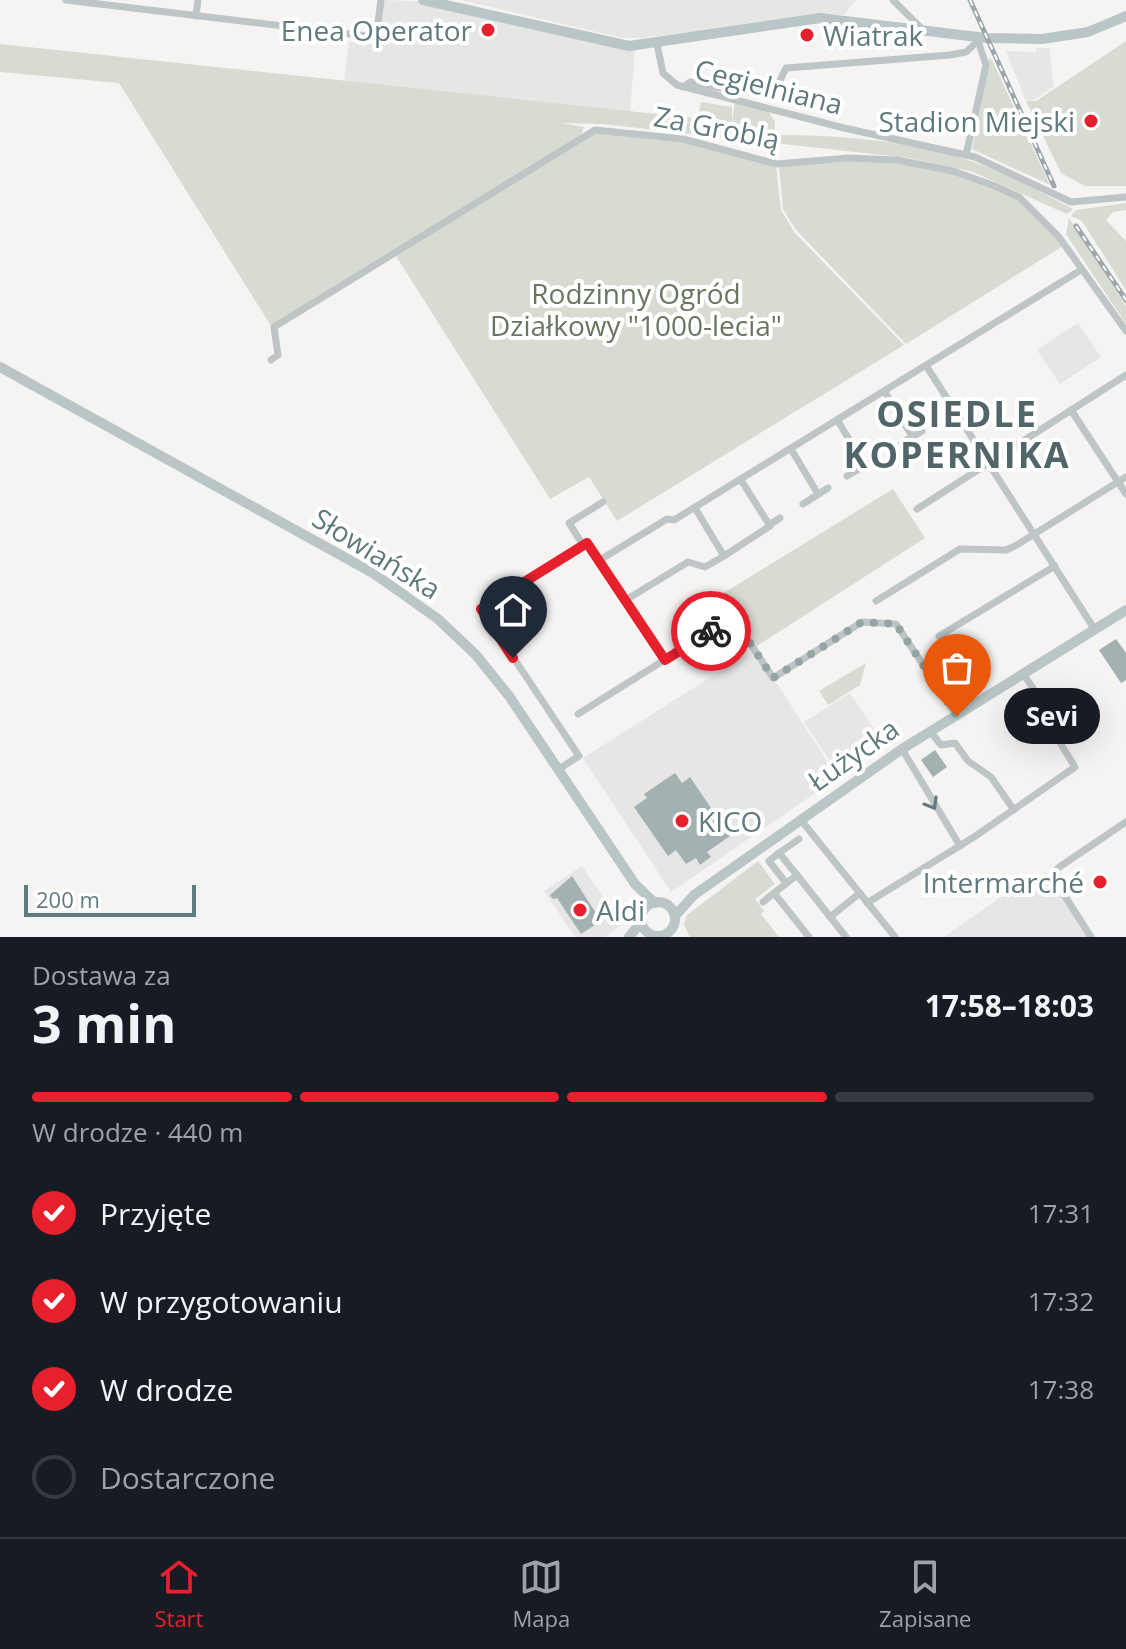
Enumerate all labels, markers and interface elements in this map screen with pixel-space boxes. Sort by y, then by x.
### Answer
place label: Enea Operator [281,11,473,49]
place label: Wiatrak [823,16,923,54]
marker: Enea Operator [479,21,497,39]
marker: Wiatrak [798,26,816,44]
street label: Cegielniana [691,49,847,123]
street label: Za Groblą [651,96,783,158]
place label: Stadion Miejski [878,102,1075,140]
marker: Stadion Miejski [1082,112,1100,130]
park label: Rodzinny Ogród Działkowy "1000-lecia" [490,274,782,344]
district label: OSIEDLE KOPERNIKA [843,389,1071,479]
street label: Słowiańska [306,499,448,607]
pin [479,576,547,658]
icon: home [491,588,535,632]
courier [671,591,751,671]
icon: bike [689,609,733,653]
pin [923,634,991,716]
icon: bag [935,646,979,690]
callout: Sevi [1005,688,1101,744]
text: Sevi [1026,698,1078,734]
street label: Łużycka [800,709,906,799]
one-way arrow [922,795,938,809]
place label: KICO [698,802,762,840]
marker: KICO [673,812,691,830]
place label: Intermarché [923,863,1084,901]
marker: Intermarché [1091,873,1109,891]
scale bar [24,881,196,917]
text: 200 m [36,884,100,914]
place label: Aldi [596,891,645,929]
marker: Aldi [571,901,589,919]
text: Dostawa za [32,957,171,993]
text: 17:58–18:03 [925,985,1094,1026]
text: 3 min [32,987,176,1058]
text: W drodze · 440 m [32,1114,243,1150]
icon: check [32,1191,76,1235]
text: Przyjęte [100,1193,211,1234]
text: 17:31 [1028,1195,1094,1231]
icon: check [32,1279,76,1323]
text: W przygotowaniu [100,1281,343,1322]
text: 17:32 [1028,1283,1094,1319]
icon: check [32,1367,76,1411]
text: W drodze [100,1369,233,1410]
text: 17:38 [1028,1371,1094,1407]
text: Dostarczone [100,1457,275,1498]
tab: Start [154,1555,203,1633]
tab: Mapa [512,1555,570,1633]
tab: Zapisane [879,1555,971,1633]

